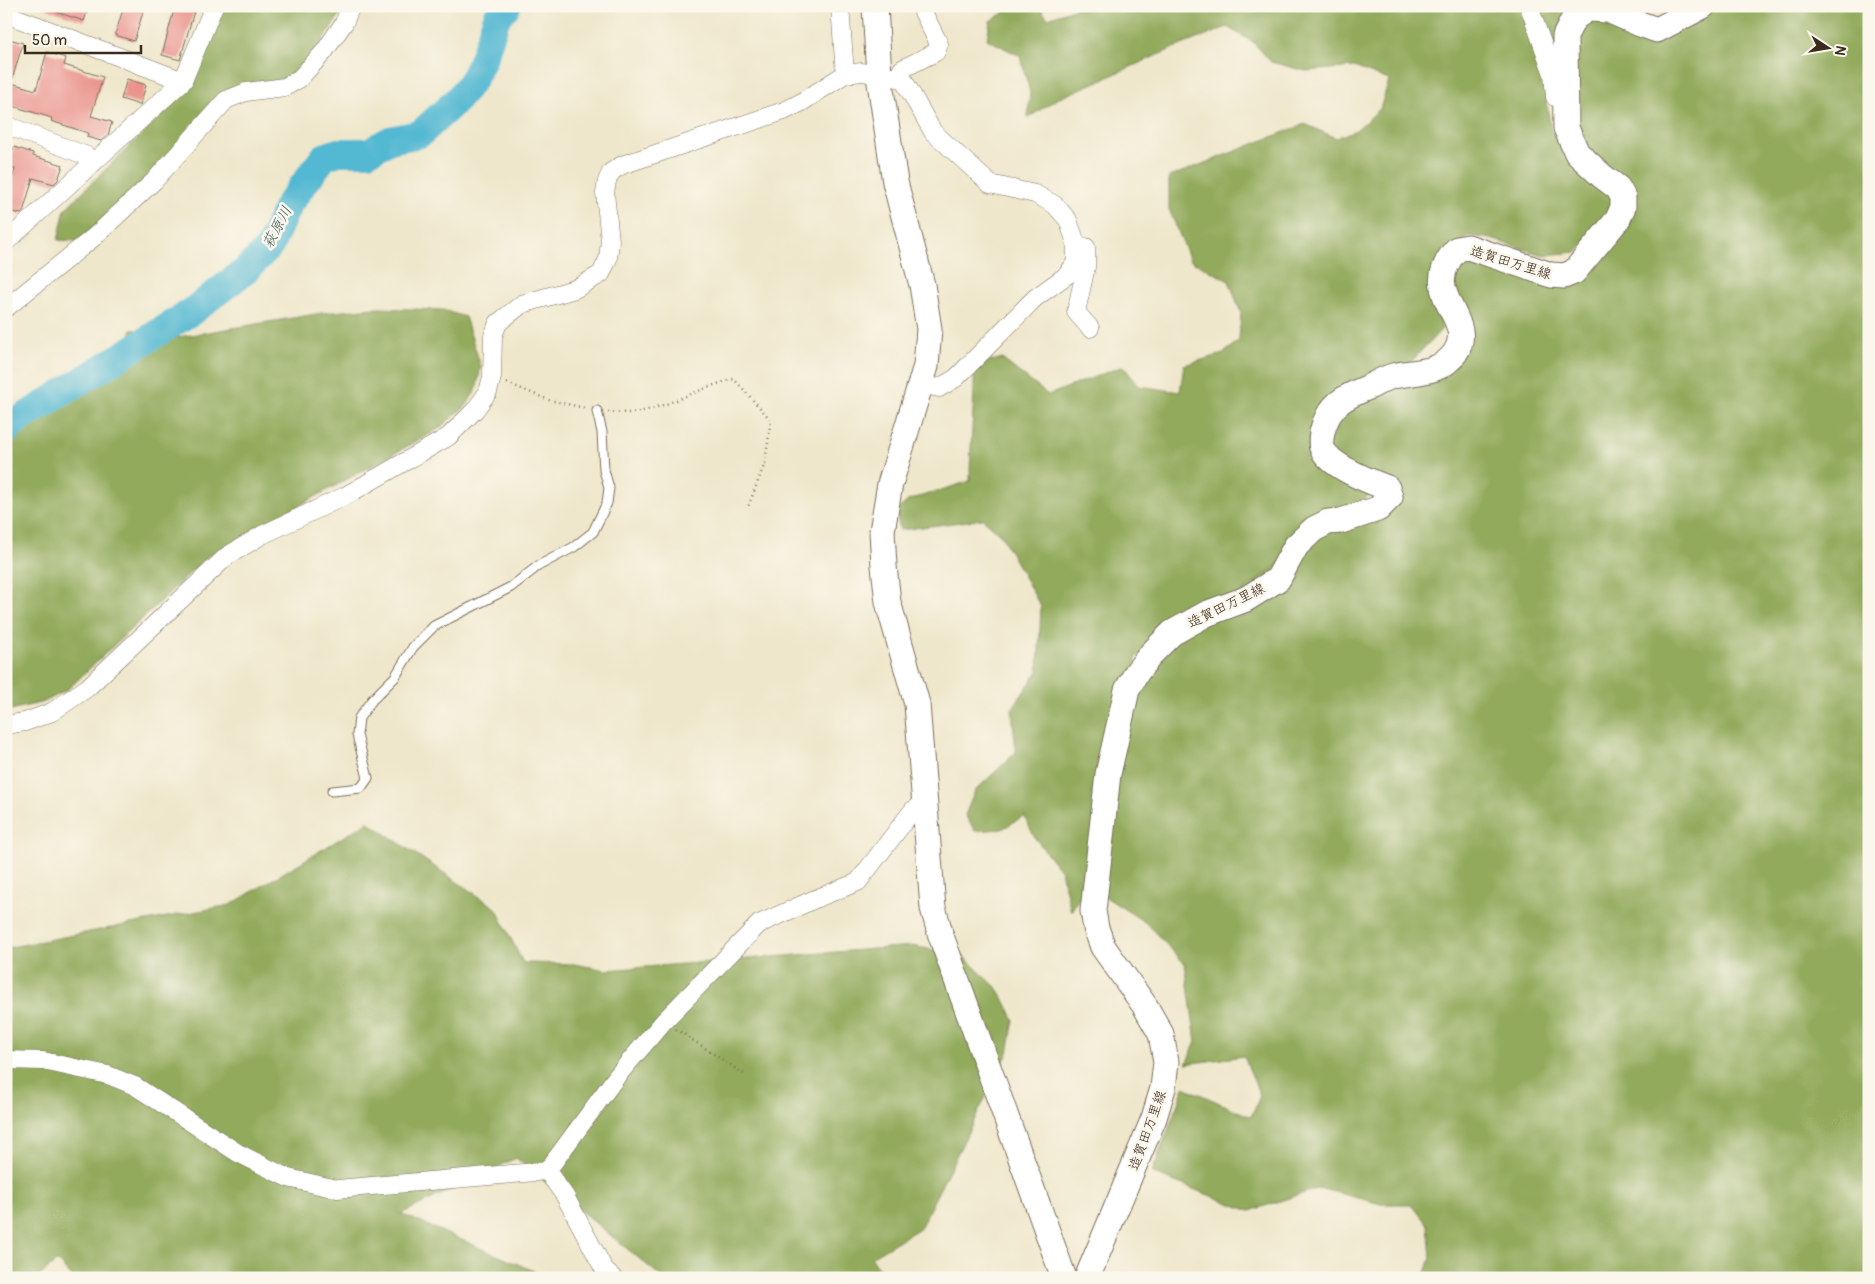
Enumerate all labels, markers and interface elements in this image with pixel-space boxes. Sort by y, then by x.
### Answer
scale bar [25,22,141,54]
north arrow [1802,22,1852,72]
text: 50 m [32,31,67,50]
text: N [1831,44,1850,57]
water label: 萩原川 [258,203,296,252]
street label: 造賀田万里線 [1468,242,1554,283]
street label: 造賀田万里線 [1185,579,1268,632]
street label: 造賀田万里線 [1125,1088,1170,1173]

